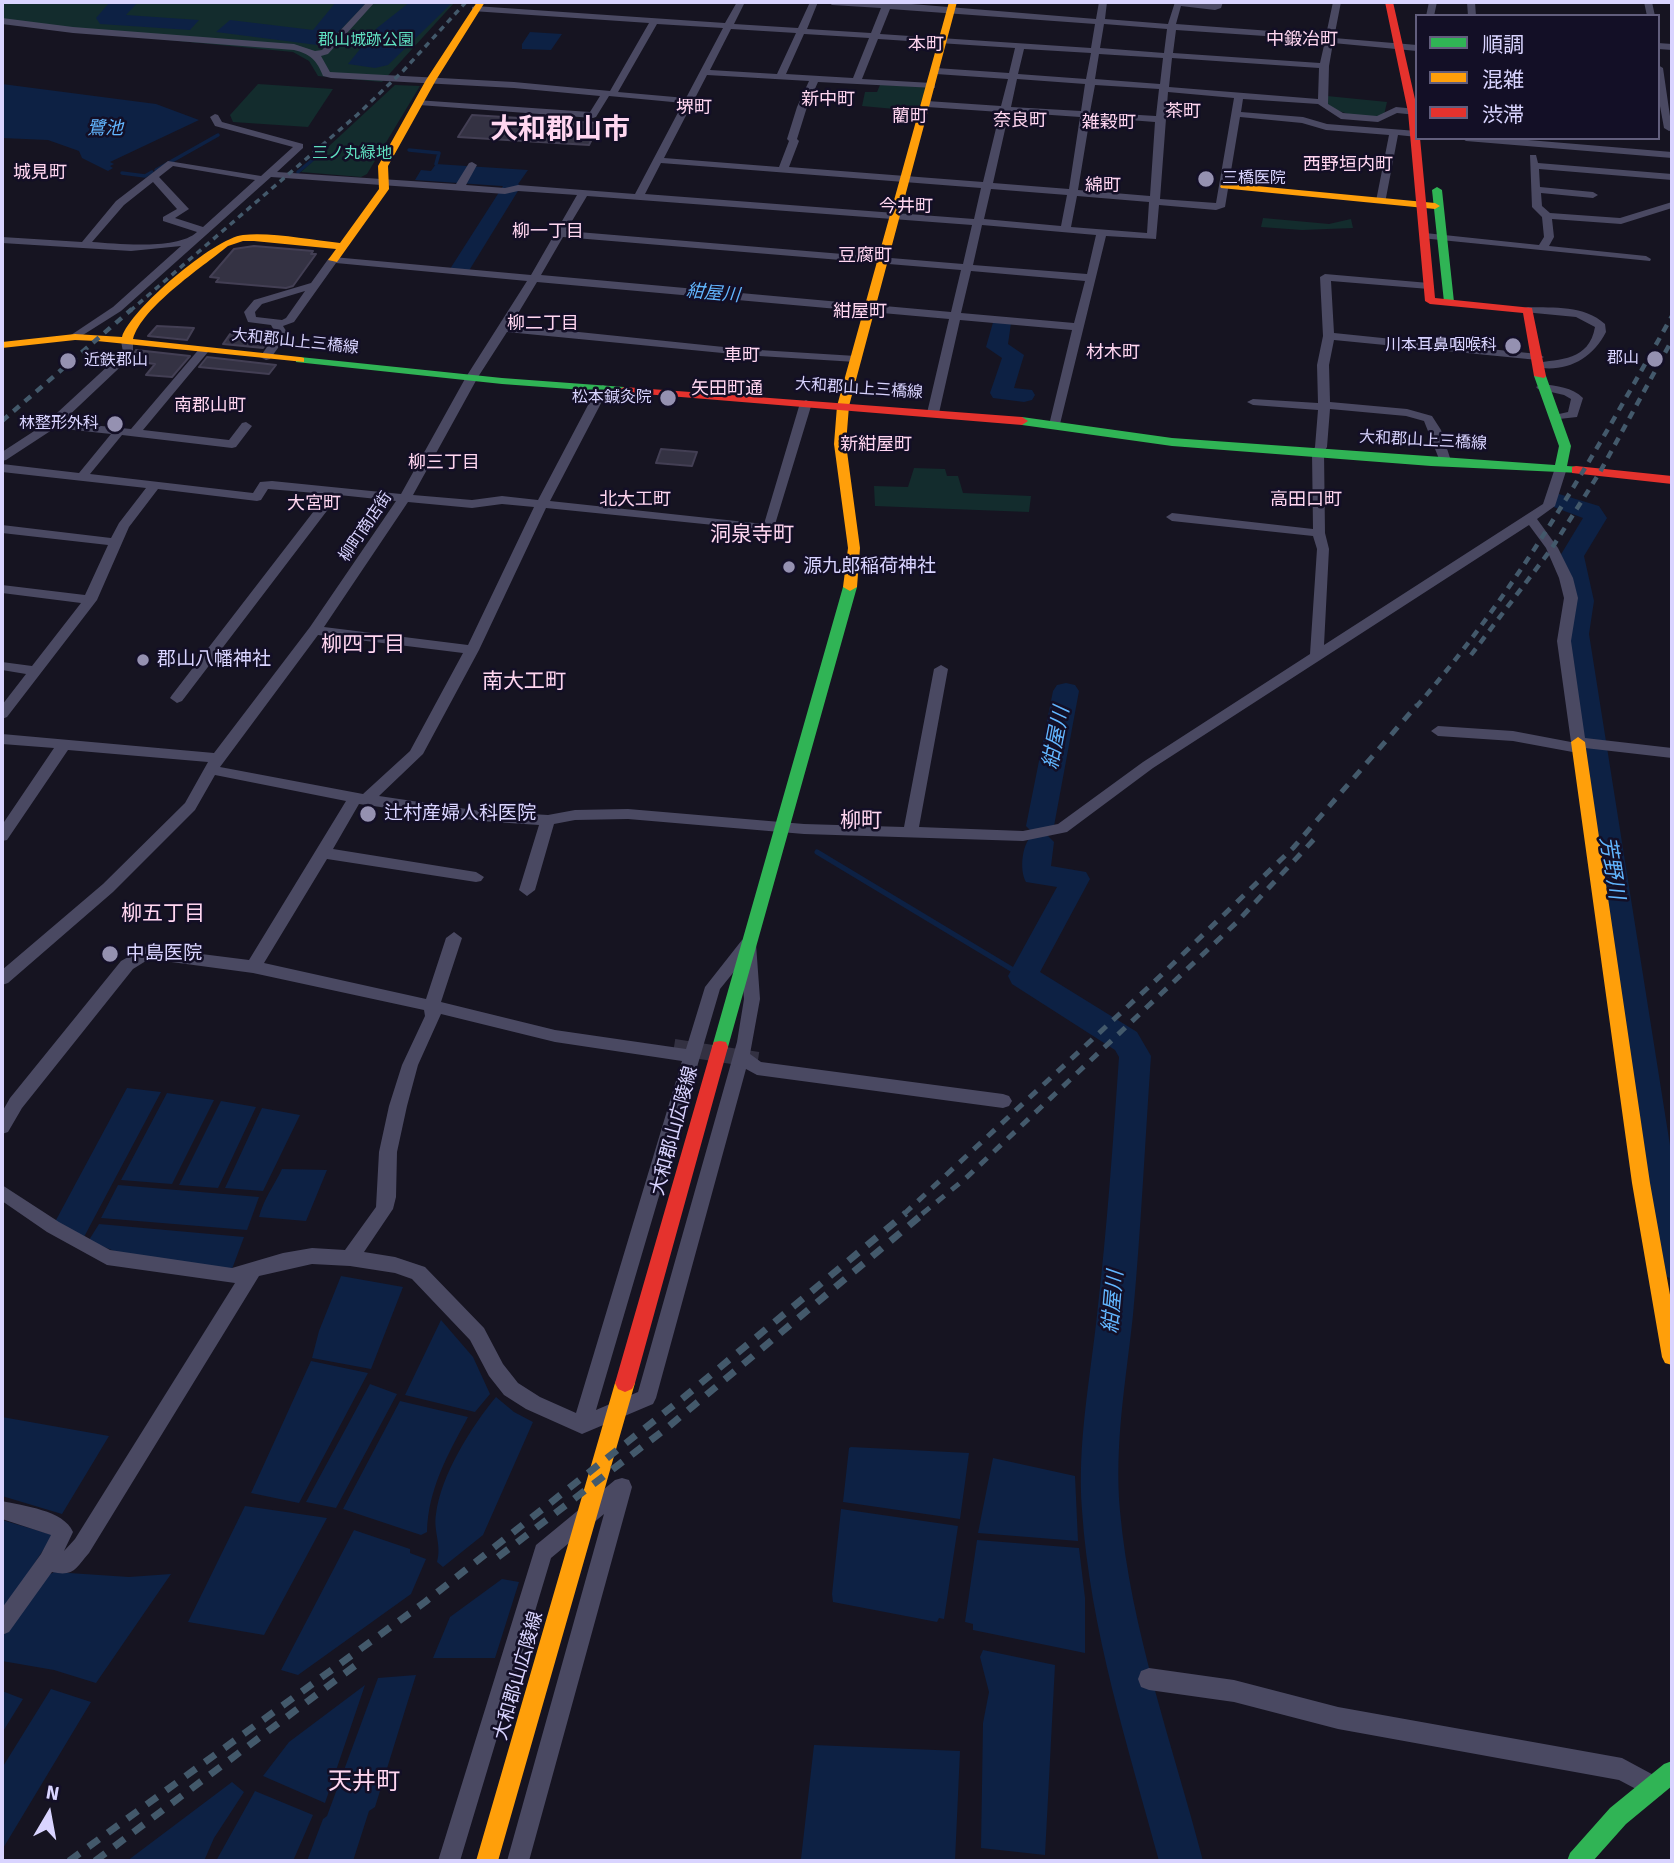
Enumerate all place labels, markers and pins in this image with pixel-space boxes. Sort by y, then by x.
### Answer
marker: 三橋医院 [1196,169,1216,189]
place label: 三橋医院 [1222,169,1286,189]
place label: 川本耳鼻咽喉科 [1385,336,1497,356]
marker: 川本耳鼻咽喉科 [1503,336,1523,356]
place label: 郡山 [1607,349,1639,369]
marker: 郡山 [1645,349,1665,369]
marker: 近鉄郡山 [58,351,78,371]
place label: 近鉄郡山 [84,351,148,371]
place label: 松本鍼灸院 [572,388,652,408]
marker: 松本鍼灸院 [658,388,678,408]
place label: 林整形外科 [19,414,99,434]
marker: 林整形外科 [105,414,125,434]
place label: 源九郎稲荷神社 [803,556,936,578]
marker: 源九郎稲荷神社 [781,559,797,575]
place label: 郡山八幡神社 [157,649,271,671]
marker: 郡山八幡神社 [135,652,151,668]
place label: 辻村産婦人科医院 [384,803,536,825]
marker: 辻村産婦人科医院 [358,804,378,824]
place label: 中島医院 [126,943,202,965]
marker: 中島医院 [100,944,120,964]

